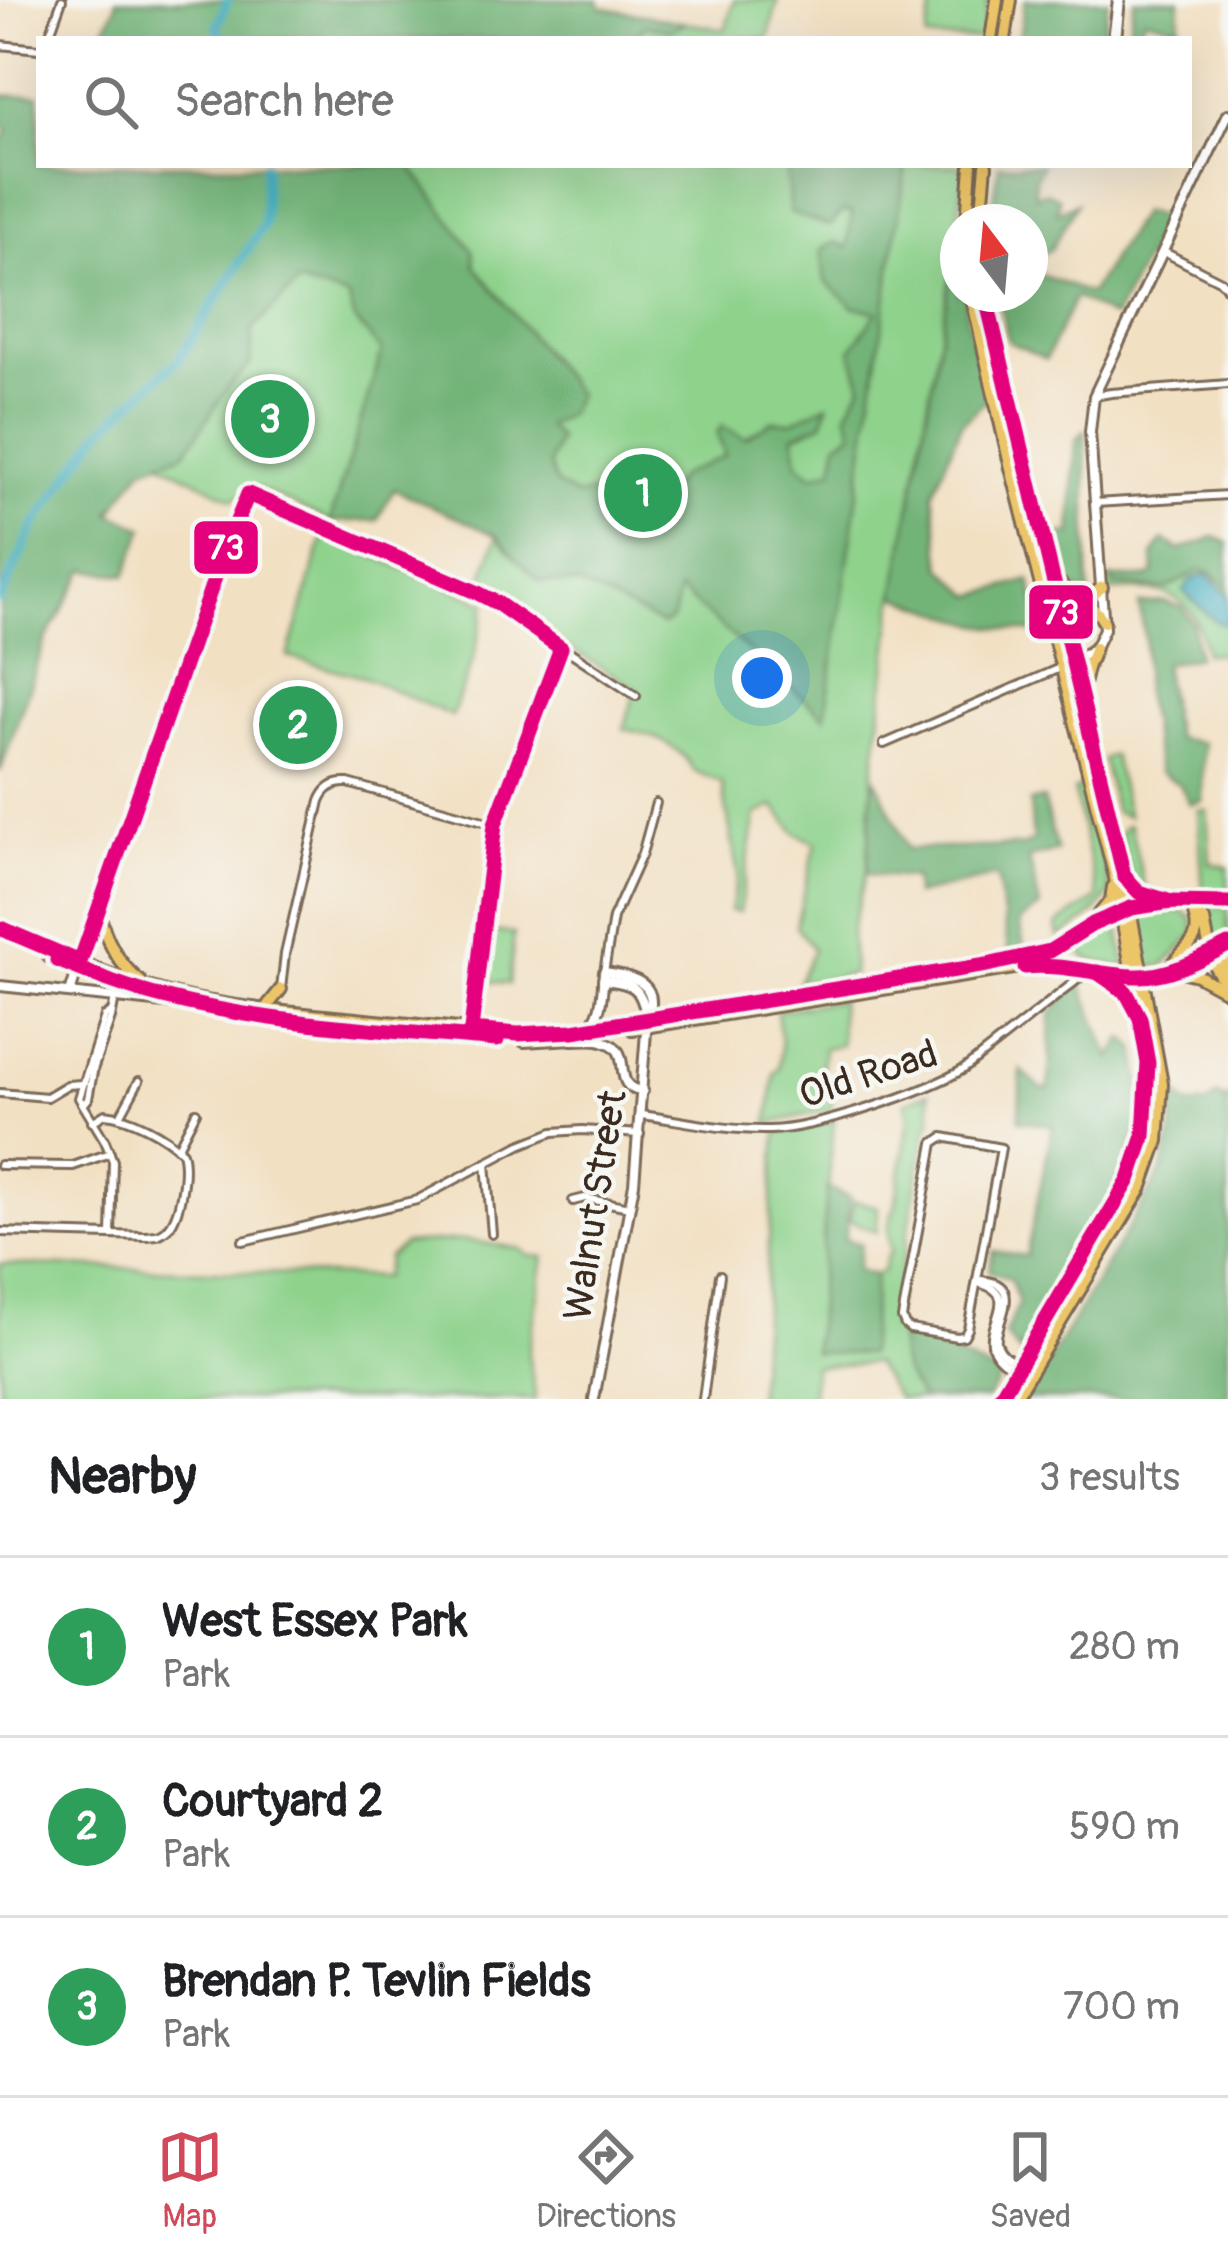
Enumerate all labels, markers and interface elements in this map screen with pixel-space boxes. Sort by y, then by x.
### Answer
search box [36,36,1192,168]
icon: search [78,69,144,135]
text: Search here [174,74,394,130]
north arrow [940,204,1048,312]
pin: 3 [231,374,309,464]
pin: 1 [604,448,682,538]
line badge: 73 [192,519,260,576]
text: 73 [208,528,244,569]
line badge: 73 [1027,583,1095,641]
text: 73 [1043,593,1079,634]
your location [732,648,792,708]
pin: 2 [259,680,337,770]
street label: Old Road [793,1029,944,1120]
street label: Walnut Street [553,1086,638,1324]
text: Nearby [48,1445,196,1509]
text: 3 results [1039,1453,1180,1502]
text: West Essex Park [162,1594,468,1650]
text: 1 [79,1622,95,1671]
text: 280 m [1069,1622,1180,1671]
text: Park [162,1650,230,1699]
text: Courtyard 2 [162,1774,383,1830]
text: 2 [76,1802,98,1851]
text: 590 m [1069,1802,1180,1851]
text: Park [162,1830,230,1879]
text: Brendan P. Tevlin Fields [162,1954,591,2010]
text: 3 [76,1982,98,2031]
text: 700 m [1063,1982,1180,2031]
text: Park [162,2010,230,2059]
tab: Map [157,2124,223,2237]
tab: Directions [536,2124,676,2237]
tab: Saved [989,2124,1071,2237]

